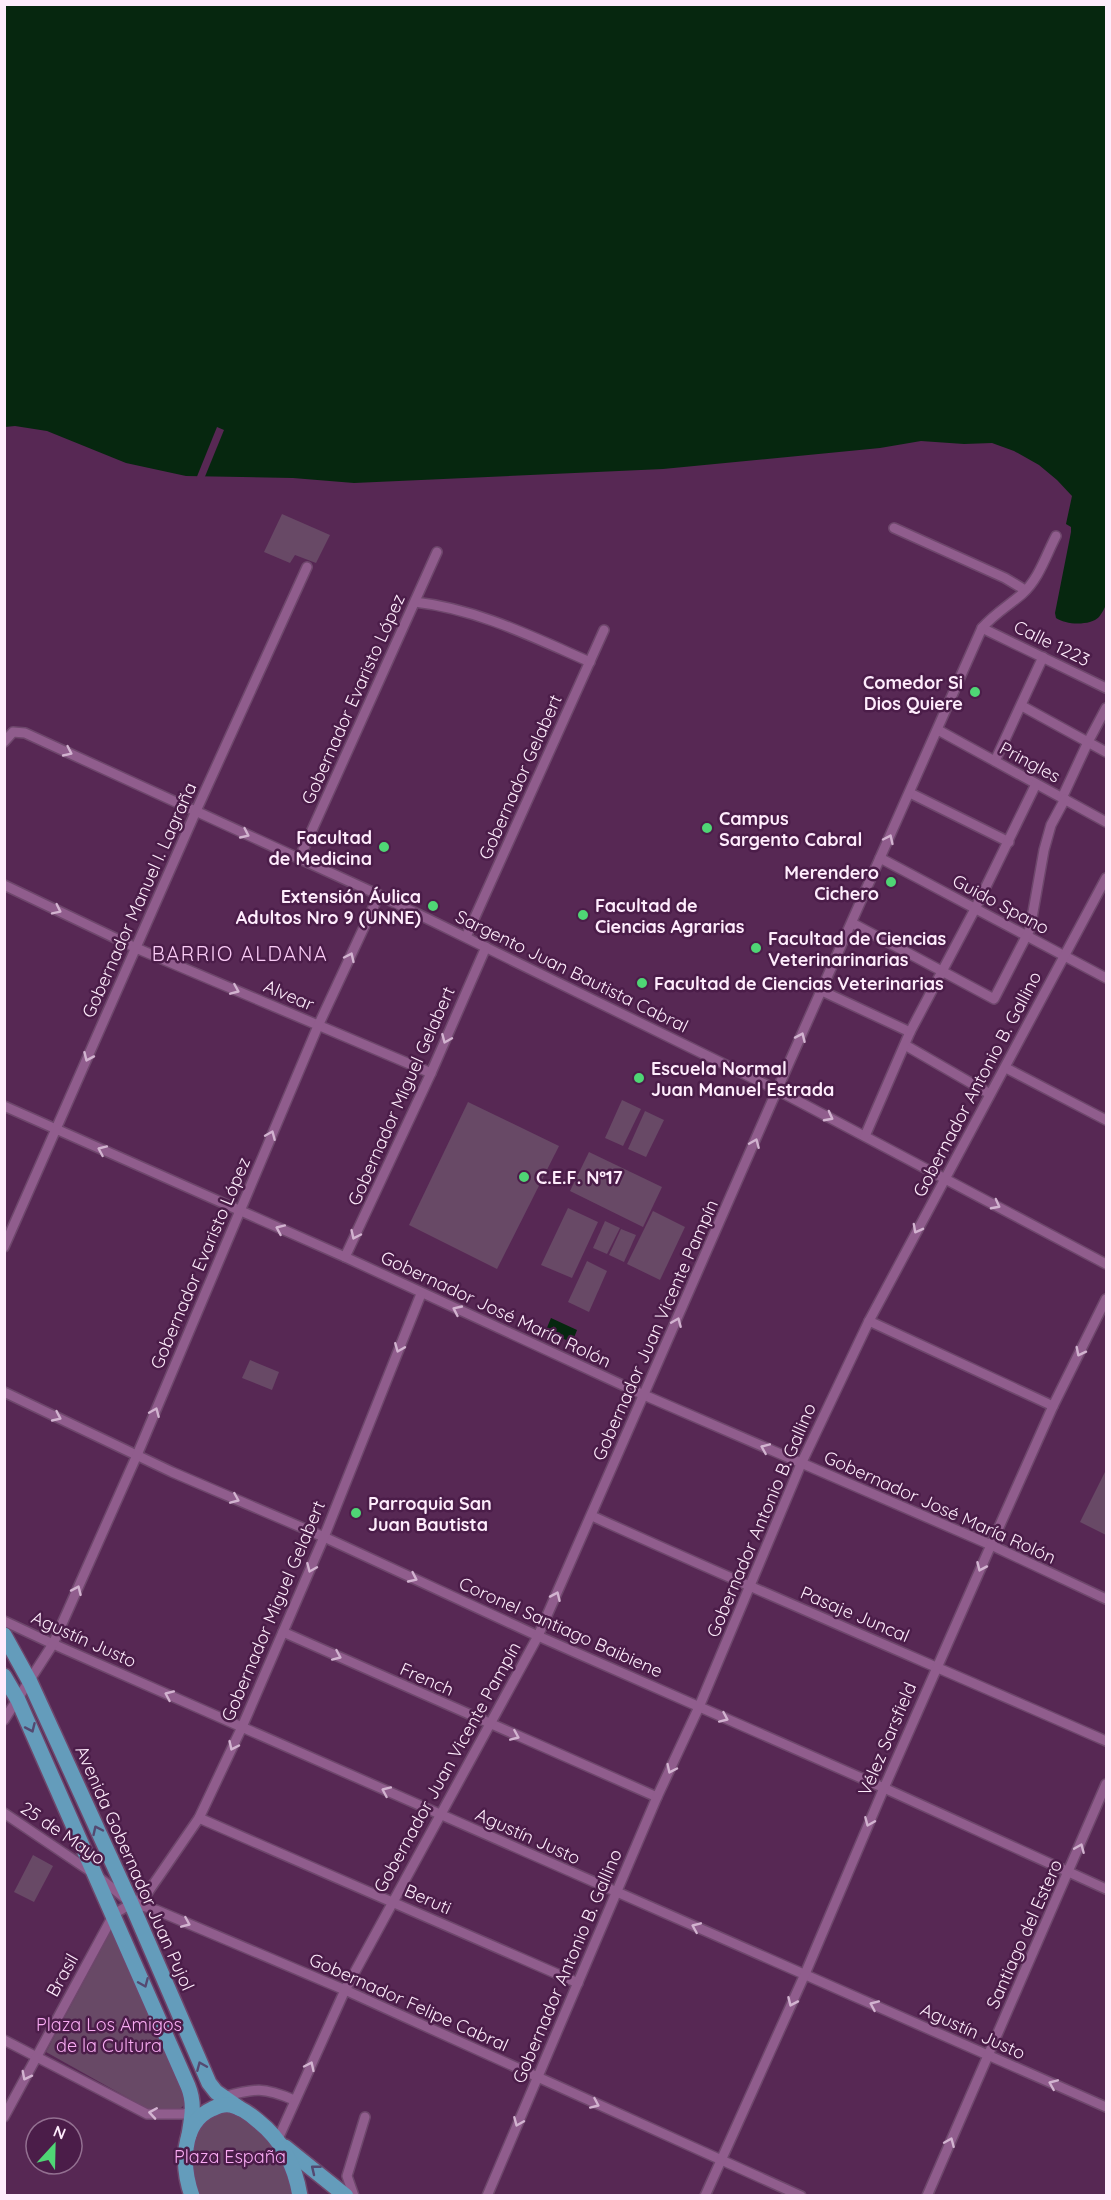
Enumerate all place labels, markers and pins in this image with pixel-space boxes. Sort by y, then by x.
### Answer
place label: Comedor Si Dios Quiere [863,671,963,715]
marker: Comedor Si Dios Quiere [968,685,982,699]
place label: Campus Sargento Cabral [719,807,862,851]
marker: Campus Sargento Cabral [700,821,714,835]
place label: Facultad de Medicina [268,826,372,870]
marker: Facultad de Medicina [377,840,391,854]
place label: Merendero Cichero [784,861,879,905]
marker: Merendero Cichero [884,875,898,889]
place label: Extensión Áulica Adultos Nro 9 (UNNE) [236,885,421,929]
place label: Facultad de Ciencias Agrarias [595,894,745,938]
marker: Extensión Áulica Adultos Nro 9 (UNNE) [426,899,440,913]
marker: Facultad de Ciencias Agrarias [576,908,590,922]
place label: Facultad de Ciencias Veterinarinarias [768,927,947,971]
marker: Facultad de Ciencias Veterinarinarias [749,941,763,955]
place label: Facultad de Ciencias Veterinarias [654,972,944,995]
marker: Facultad de Ciencias Veterinarias [635,976,649,990]
place label: Escuela Normal Juan Manuel Estrada [651,1057,834,1101]
marker: Escuela Normal Juan Manuel Estrada [632,1071,646,1085]
place label: C.E.F. Nº17 [536,1166,623,1189]
marker: C.E.F. Nº17 [517,1170,531,1184]
place label: Parroquia San Juan Bautista [368,1492,492,1536]
marker: Parroquia San Juan Bautista [349,1506,363,1520]

